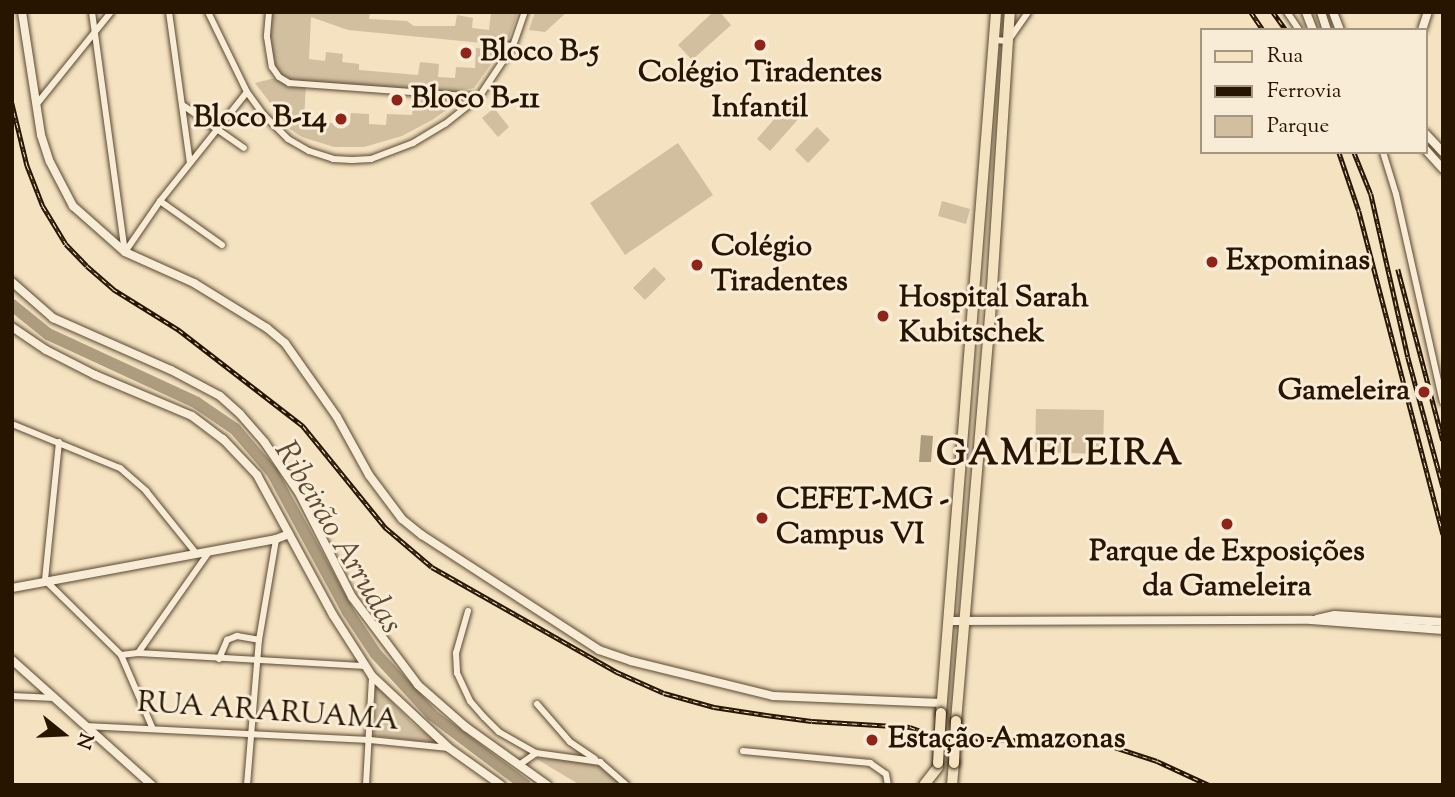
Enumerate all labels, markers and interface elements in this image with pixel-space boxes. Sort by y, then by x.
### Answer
legend [1200,28,1427,154]
place label: Bloco B-5 [480,35,599,71]
marker: Colégio Tiradentes Infantil [752,37,768,53]
text: Rua [1267,42,1303,72]
marker: Bloco B-5 [458,45,474,61]
place label: Colégio Tiradentes Infantil [638,56,882,126]
text: Ferrovia [1267,77,1341,107]
place label: Bloco B-11 [411,82,540,118]
marker: Bloco B-11 [389,92,405,108]
place label: Bloco B-14 [193,101,327,137]
marker: Bloco B-14 [333,111,349,127]
text: Parque [1267,112,1329,142]
place label: Colégio Tiradentes [711,230,848,300]
place label: Expominas [1226,244,1370,280]
marker: Expominas [1204,254,1220,270]
marker: Colégio Tiradentes [689,257,705,273]
place label: Hospital Sarah Kubitschek [899,281,1089,352]
marker: Hospital Sarah Kubitschek [873,306,893,326]
place label: Gameleira [1278,374,1410,410]
marker: Gameleira [1416,384,1432,400]
district label: GAMELEIRA [937,433,1183,477]
water label: Ribeirão Arrudas [264,435,410,641]
place label: CEFET-MG - Campus VI [776,483,950,554]
marker: CEFET-MG - Campus VI [754,510,770,526]
marker: Parque de Exposições da Gameleira [1219,516,1235,532]
place label: Parque de Exposições da Gameleira [1089,535,1365,606]
street label: RUA ARARUAMA [136,686,400,740]
north arrow [28,699,98,769]
place label: Estação Amazonas [888,722,1125,758]
text: N [68,729,99,752]
marker: Estação Amazonas [862,730,882,750]

